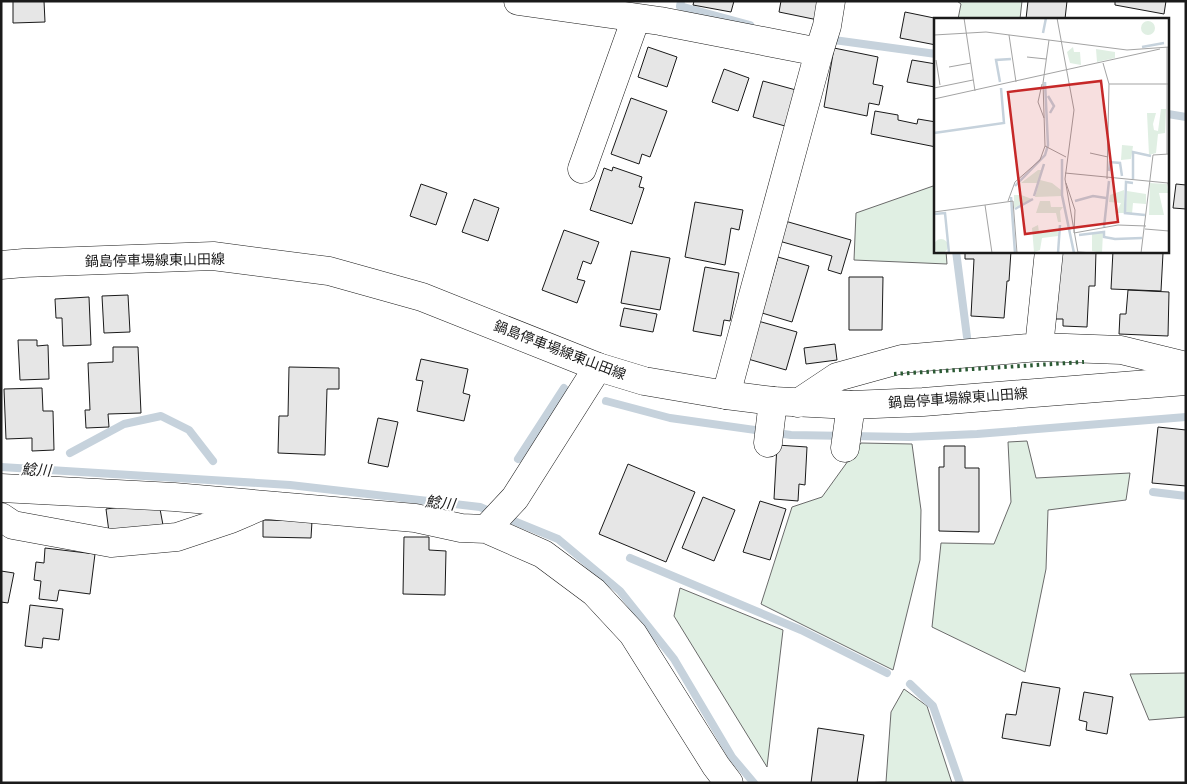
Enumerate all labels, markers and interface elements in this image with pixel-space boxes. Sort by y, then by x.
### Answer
inset map [934,18,1170,252]
street label: 鍋島停車場線東山田線 [85,250,225,270]
street label: 鍋島停車場線東山田線 [491,317,629,383]
street label: 鍋島停車場線東山田線 [888,384,1028,412]
water label: 鯰川 [21,459,53,480]
water label: 鯰川 [424,491,458,514]

